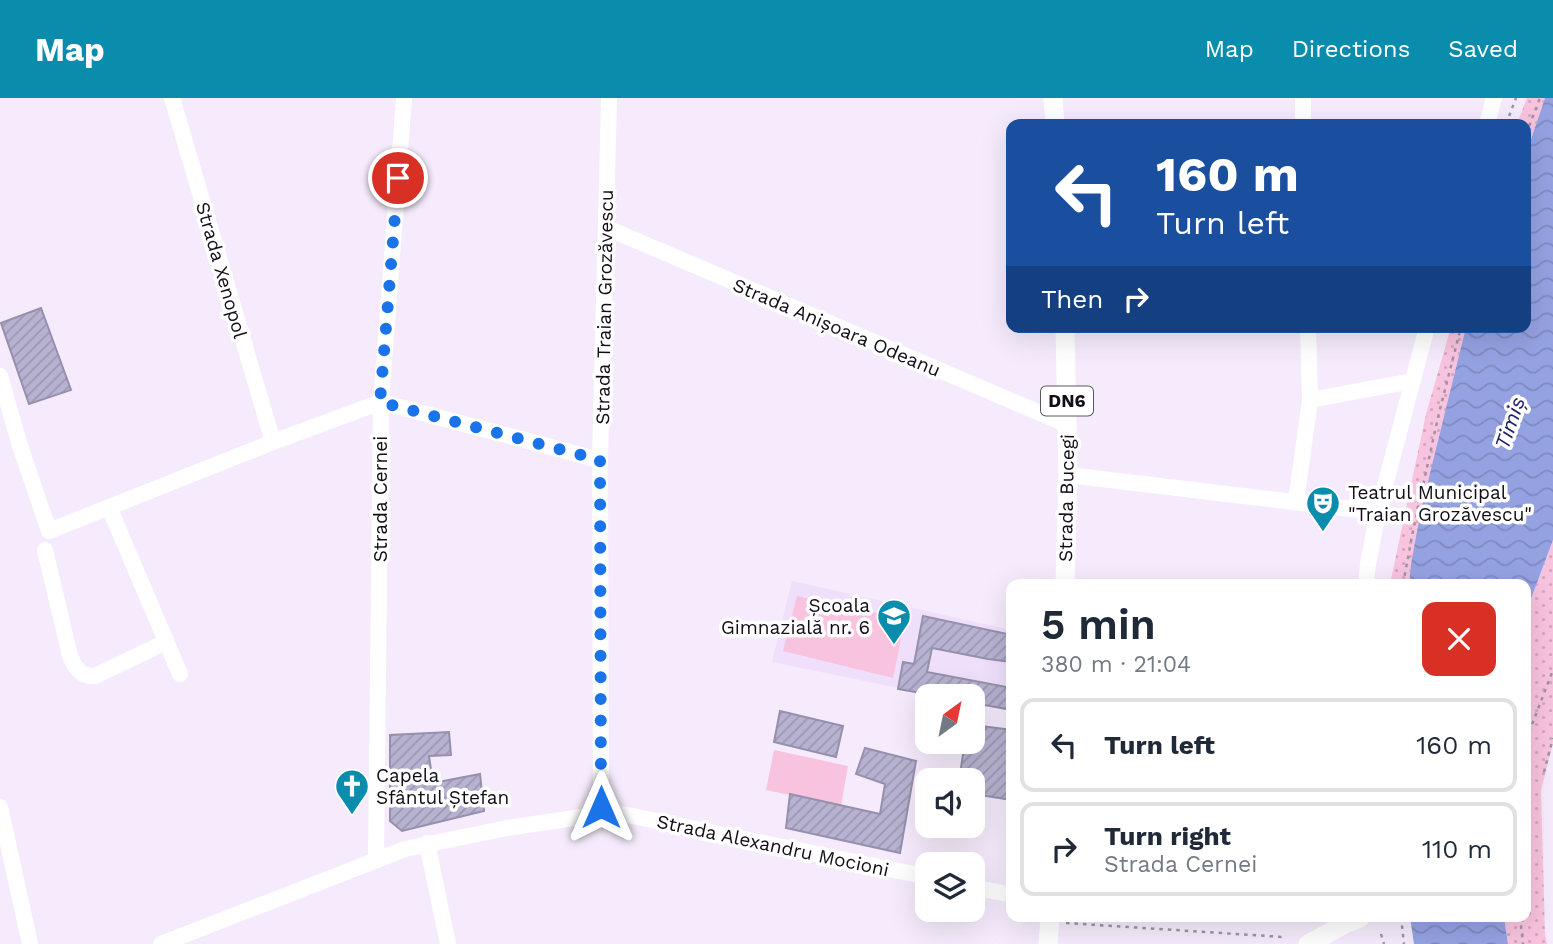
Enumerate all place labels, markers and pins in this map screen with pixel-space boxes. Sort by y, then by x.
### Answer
pin [368,148,428,208]
place label: Teatrul Municipal "Traian Grozăvescu" [1348,481,1532,526]
theatre icon: Teatrul Municipal "Traian Grozăvescu" [1304,484,1342,533]
place label: Școala Gimnazială nr. 6 [721,594,870,639]
school or university icon: Școala Gimnazială nr. 6 [875,597,913,646]
place label: Capela Sfântul Ștefan [376,764,509,809]
church icon: Capela Sfântul Ștefan [333,767,371,816]

